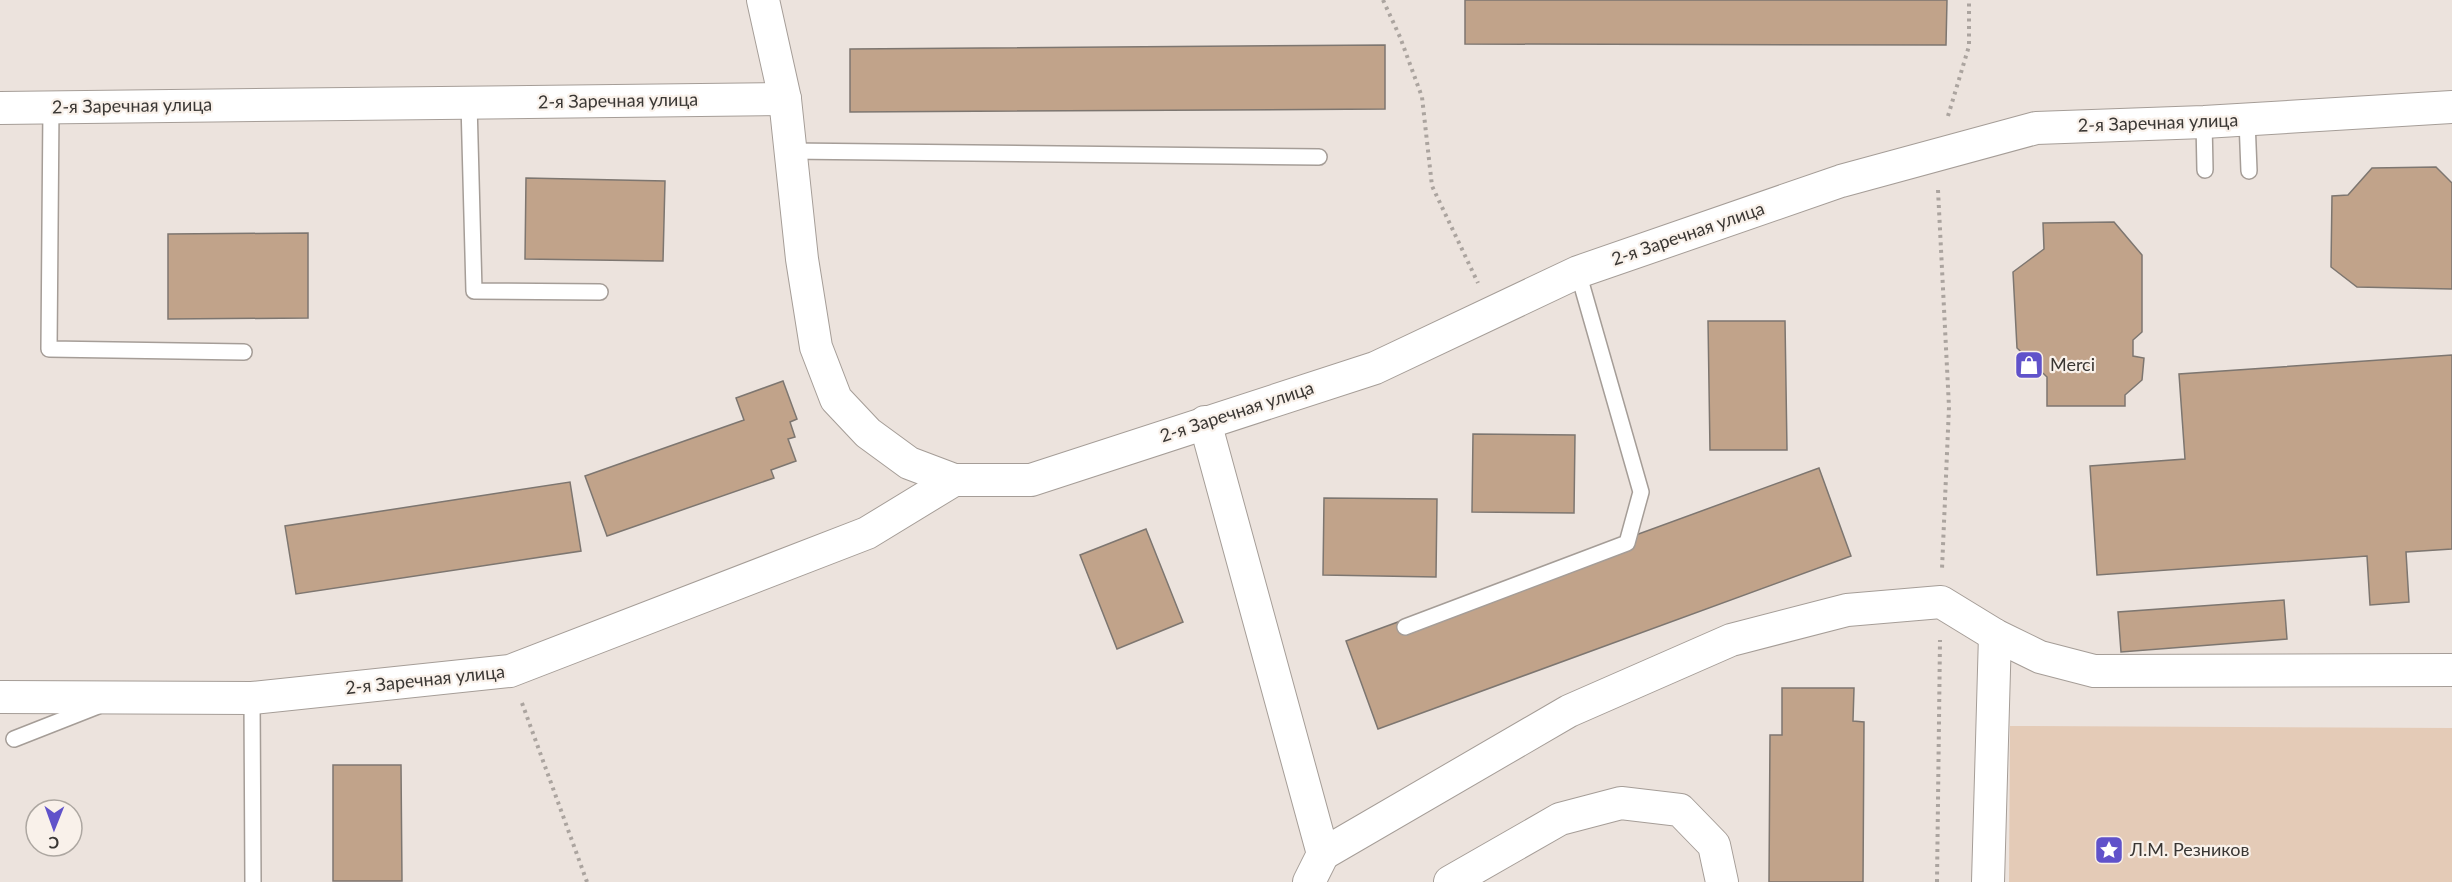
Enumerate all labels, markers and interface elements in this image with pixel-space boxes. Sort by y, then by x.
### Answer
street label: 2-я Заречная улица [538,88,698,112]
street label: 2-я Заречная улица [52,93,212,117]
street label: 2-я Заречная улица [2077,108,2238,136]
street label: 2-я Заречная улица [1608,197,1767,270]
shop icon: Merci [2013,349,2045,381]
place label: Merci [2050,353,2095,375]
street label: 2-я Заречная улица [1157,376,1316,446]
street label: 2-я Заречная улица [344,660,506,698]
north arrow [24,798,84,858]
text: С [48,834,59,853]
place icon: Л.М. Резников [2093,834,2125,866]
place label: Л.М. Резников [2129,838,2249,860]

